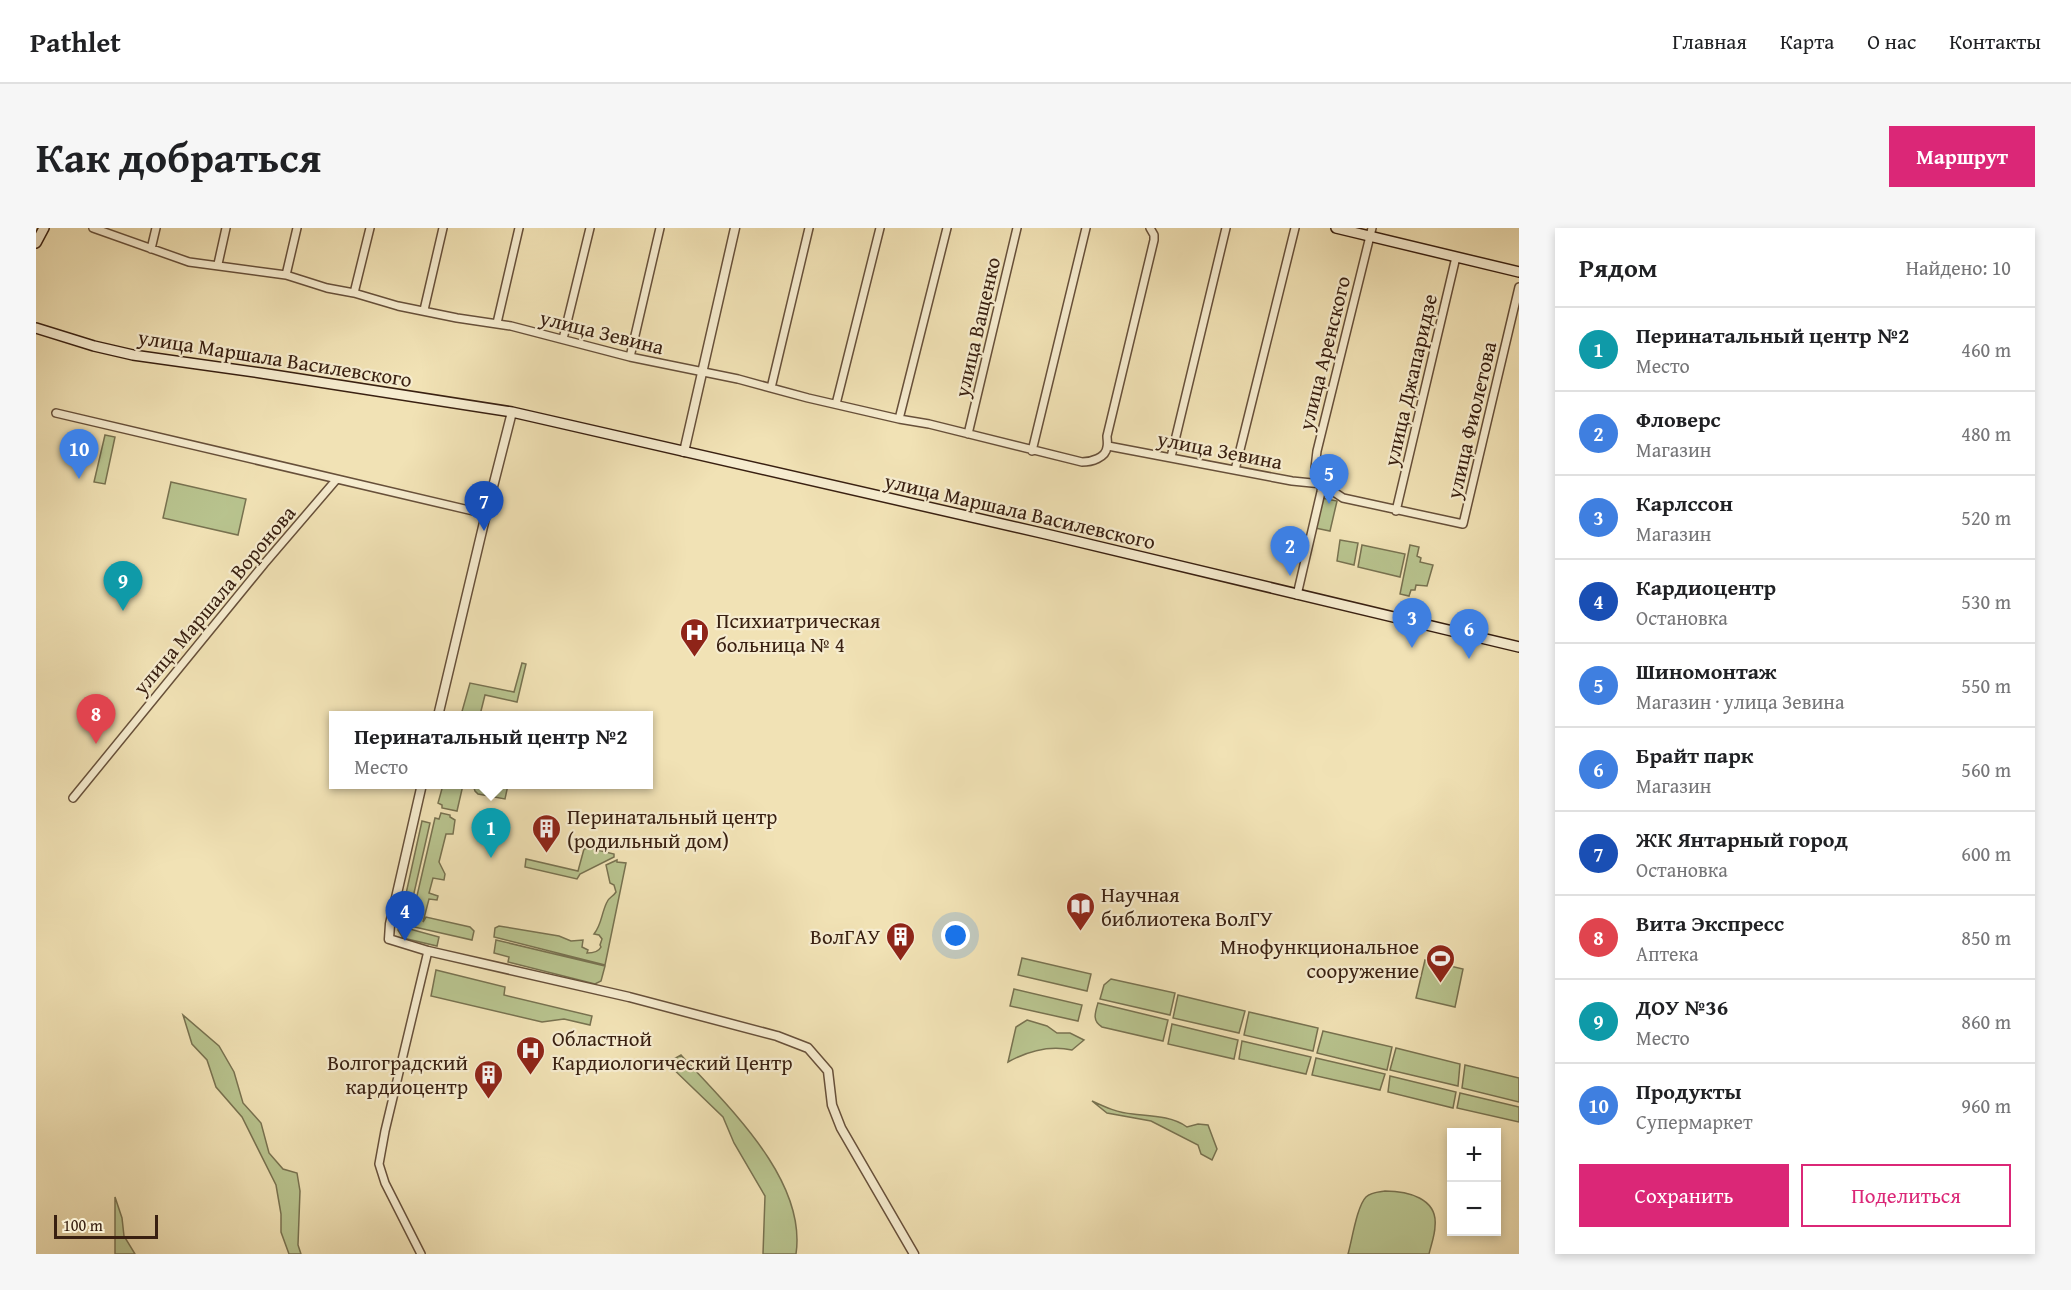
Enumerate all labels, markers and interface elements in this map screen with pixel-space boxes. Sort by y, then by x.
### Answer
text: Pathlet [30,21,121,62]
text: Главная [1672,26,1747,57]
text: Карта [1780,26,1834,57]
text: О нас [1867,26,1916,57]
text: Контакты [1949,26,2041,57]
text: Как добраться [36,126,321,187]
button: Маршрут [1889,126,2035,187]
text: Рядом [1579,248,1657,287]
text: Найдено: 10 [1906,253,2011,282]
street label: улица Ващенко [946,254,1008,401]
street label: улица Аренского [1290,273,1358,434]
street label: улица Джапаридзе [1375,291,1445,470]
street label: улица Зевина [536,301,667,362]
text: Перинатальный центр №2 [1636,319,1909,351]
street label: улица Маршала Василевского [135,321,414,395]
text: 1 [1593,335,1604,364]
text: 460 m [1961,335,2011,364]
street label: улица Фиолетова [1438,338,1504,503]
text: Место [1636,351,1690,380]
text: Фловерс [1636,403,1721,435]
text: 2 [1593,419,1604,448]
text: 480 m [1961,419,2011,448]
street label: улица Зевина [1154,422,1285,477]
pin: 10 [60,430,99,479]
text: Магазин [1636,435,1711,464]
pin: 5 [1310,454,1348,504]
street label: улица Маршала Василевского [881,464,1159,557]
pin: 7 [464,482,504,531]
text: Карлссон [1636,487,1733,519]
street label: улица Маршала Воронова [125,498,303,702]
text: 3 [1593,503,1604,532]
text: 520 m [1961,503,2011,532]
text: Магазин [1636,519,1711,548]
pin: 2 [1270,526,1310,576]
pin: 9 [104,562,142,611]
text: Кардиоцентр [1636,571,1776,603]
text: 4 [1593,587,1604,616]
text: 530 m [1961,587,2011,616]
pin: 3 [1392,598,1432,648]
text: Остановка [1636,603,1728,632]
place label: Психиатрическая больница № 4 [716,605,881,660]
pin: 6 [1450,610,1488,659]
hospital icon: Психиатрическая больница № 4 [679,616,711,658]
text: Шиномонтаж [1636,655,1776,687]
text: 5 [1593,671,1604,700]
text: 550 m [1961,671,2011,700]
text: Магазин · улица Зевина [1636,687,1844,716]
pin: 8 [76,694,116,744]
popup [329,711,653,789]
text: Перинатальный центр №2 [354,720,628,752]
text: Брайт парк [1636,739,1753,771]
text: Место [354,752,408,781]
text: 6 [1593,755,1604,784]
text: 560 m [1961,755,2011,784]
text: Магазин [1636,771,1711,800]
place label: Перинатальный центр (родильный дом) [567,801,777,856]
pin: 1 [472,808,510,858]
building icon: Перинатальный центр (родильный дом) [530,812,562,854]
text: ЖК Янтарный город [1636,823,1848,855]
text: 7 [1593,839,1604,868]
text: 600 m [1961,839,2011,868]
text: Остановка [1636,855,1728,884]
place label: Научная библиотека ВолГУ [1101,879,1273,934]
library icon: Научная библиотека ВолГУ [1064,890,1096,932]
pin: 4 [386,892,424,941]
text: Вита Экспресс [1636,907,1784,939]
building icon: ВолГАУ [885,920,917,962]
place label: ВолГАУ [810,921,880,952]
your location [941,921,970,950]
text: 8 [1593,923,1604,952]
text: 850 m [1961,923,2011,952]
place label: Мнофункциональное сооружение [1220,931,1419,986]
text: Аптека [1636,939,1698,968]
sports icon: Мнофункциональное сооружение [1424,942,1456,984]
text: ДОУ №36 [1636,991,1728,1023]
text: 9 [1593,1007,1604,1036]
text: 860 m [1961,1007,2011,1036]
place label: Областной Кардиологический Центр [552,1023,793,1078]
text: Место [1636,1023,1690,1052]
hospital icon: Областной Кардиологический Центр [515,1034,547,1076]
place label: Волгоградский кардиоцентр [327,1047,468,1102]
building icon: Волгоградский кардиоцентр [473,1058,505,1100]
text: Продукты [1636,1075,1742,1107]
text: 10 [1588,1091,1609,1120]
text: 960 m [1961,1091,2011,1120]
text: Супермаркет [1636,1107,1753,1136]
map controls [1447,1128,1501,1236]
button: + [1447,1128,1501,1182]
button: Сохранить [1579,1164,1789,1227]
button: Поделиться [1801,1164,2011,1227]
button: − [1447,1182,1501,1236]
scale bar [54,1212,158,1240]
text: 100 m [63,1213,103,1237]

